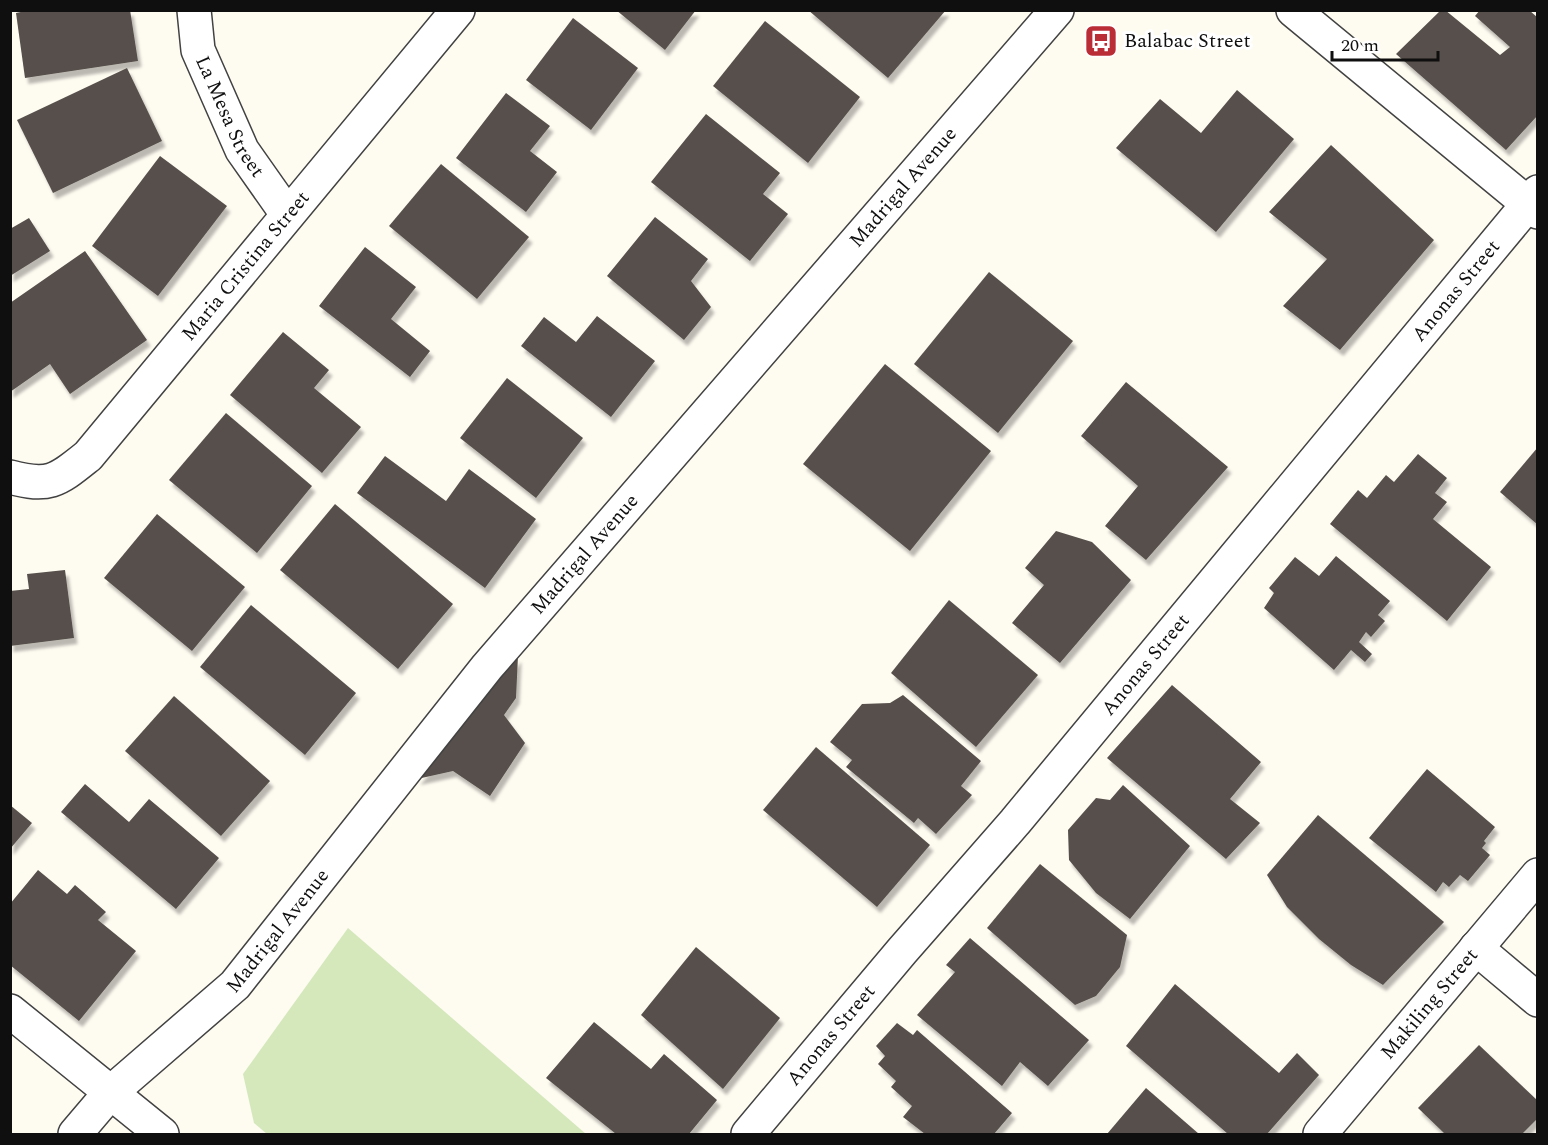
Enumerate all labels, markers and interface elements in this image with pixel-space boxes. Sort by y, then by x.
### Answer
bus stop icon: Balabac Street [1083,23,1119,59]
scale bar [1332,24,1438,62]
place label: Balabac Street [1124,26,1251,56]
text: 20 m [1341,32,1379,59]
street label: La Mesa Street [187,51,272,184]
street label: Madrigal Avenue [842,120,964,254]
street label: Maria Cristina Street [174,184,317,348]
street label: Anonas Street [1404,233,1507,348]
street label: Madrigal Avenue [524,487,646,621]
street label: Anonas Street [1094,607,1197,722]
street label: Madrigal Avenue [219,862,337,1000]
street label: Makiling Street [1374,941,1485,1066]
street label: Anonas Street [779,978,883,1093]

